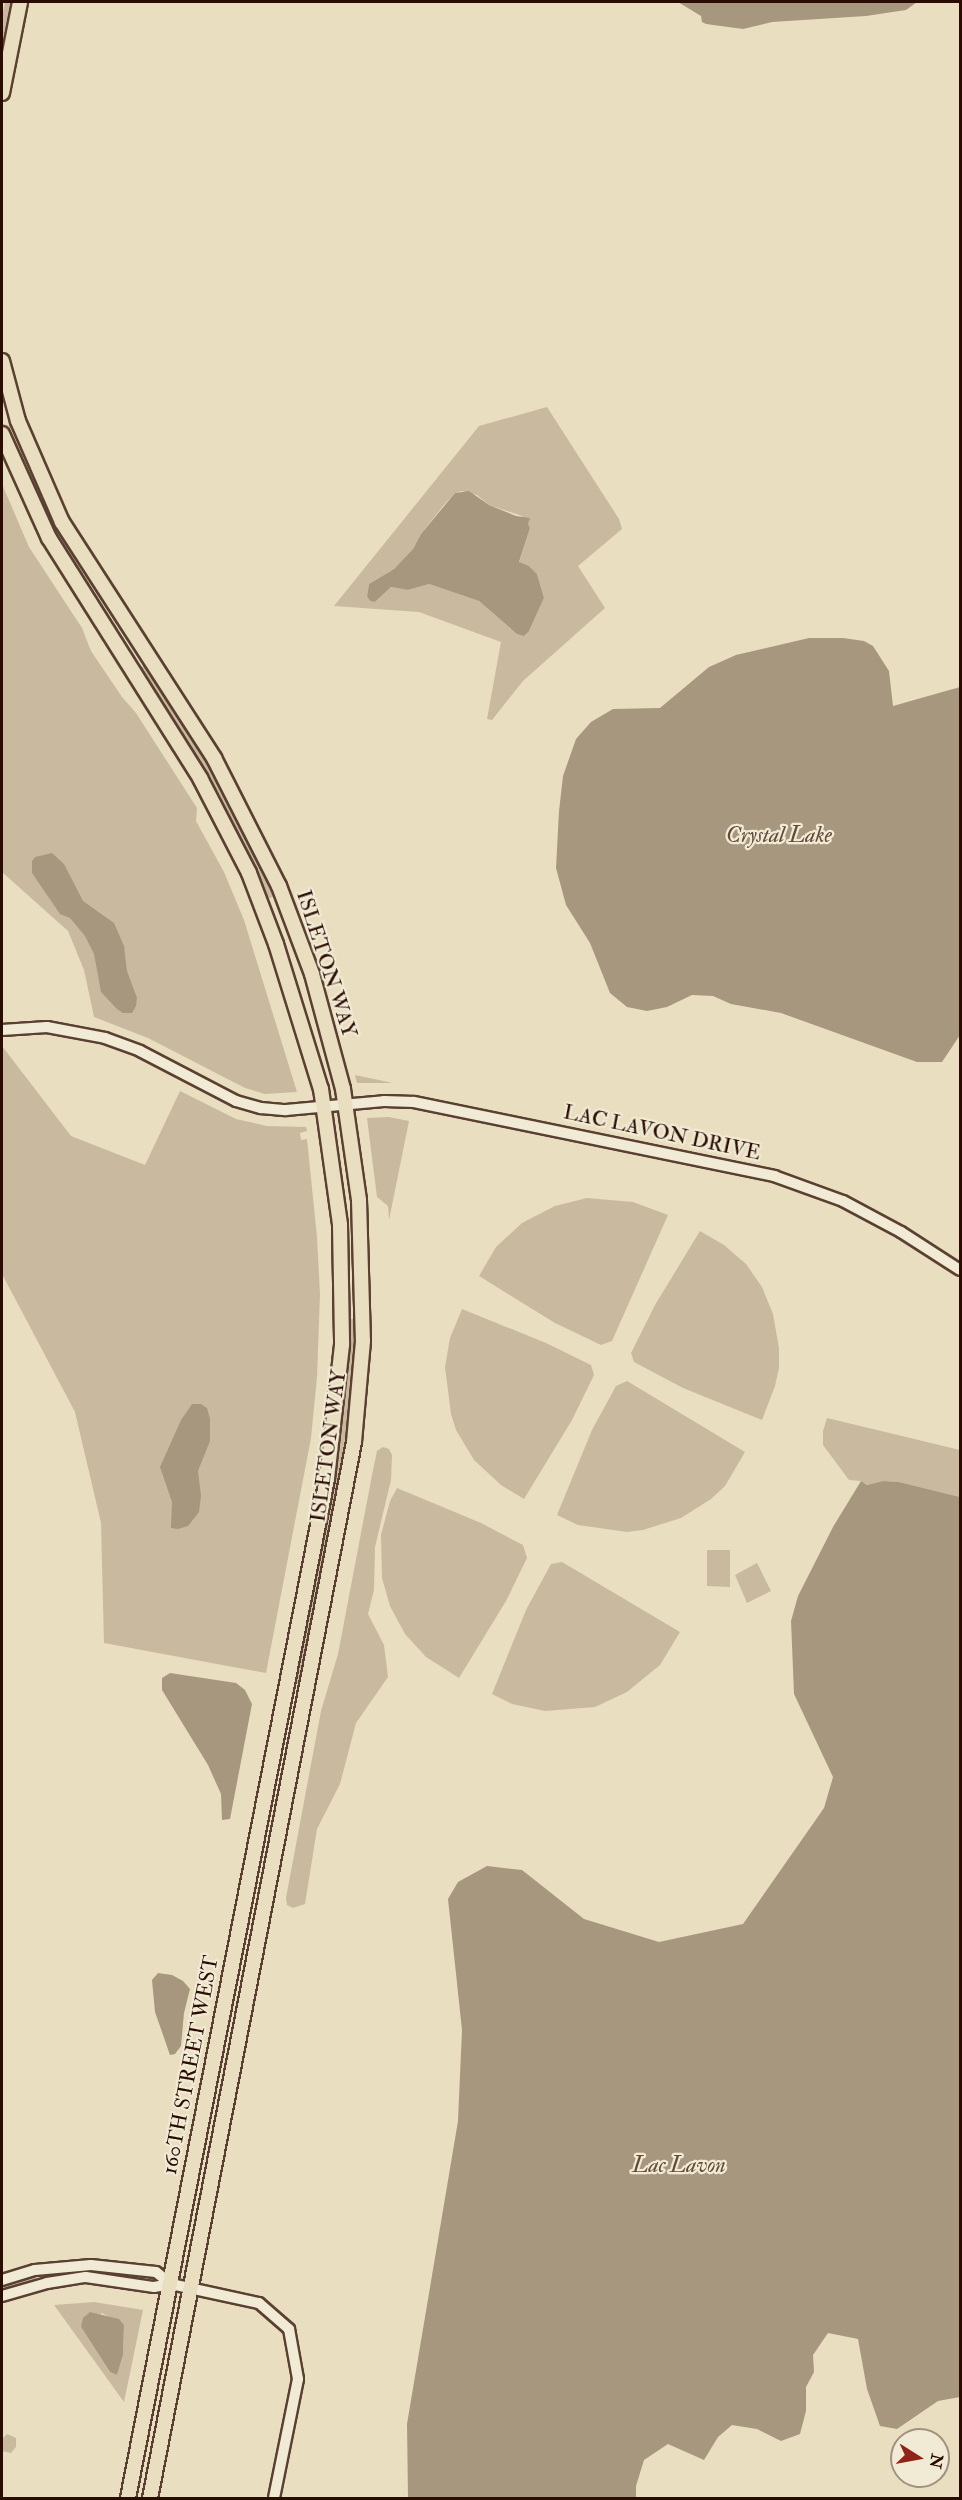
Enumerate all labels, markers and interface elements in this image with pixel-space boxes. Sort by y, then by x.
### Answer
water label: Crystal Lake [726,823,832,849]
street label: ISLETON WAY [290,887,362,1041]
street label: LAC LAVON DRIVE [561,1100,763,1166]
street label: ISLETON WAY [306,1368,352,1524]
street label: 160TH STREET WEST [157,1953,225,2177]
water label: Lac Lavon [632,2153,726,2179]
north arrow [890,2428,950,2488]
text: N [925,2452,947,2470]

